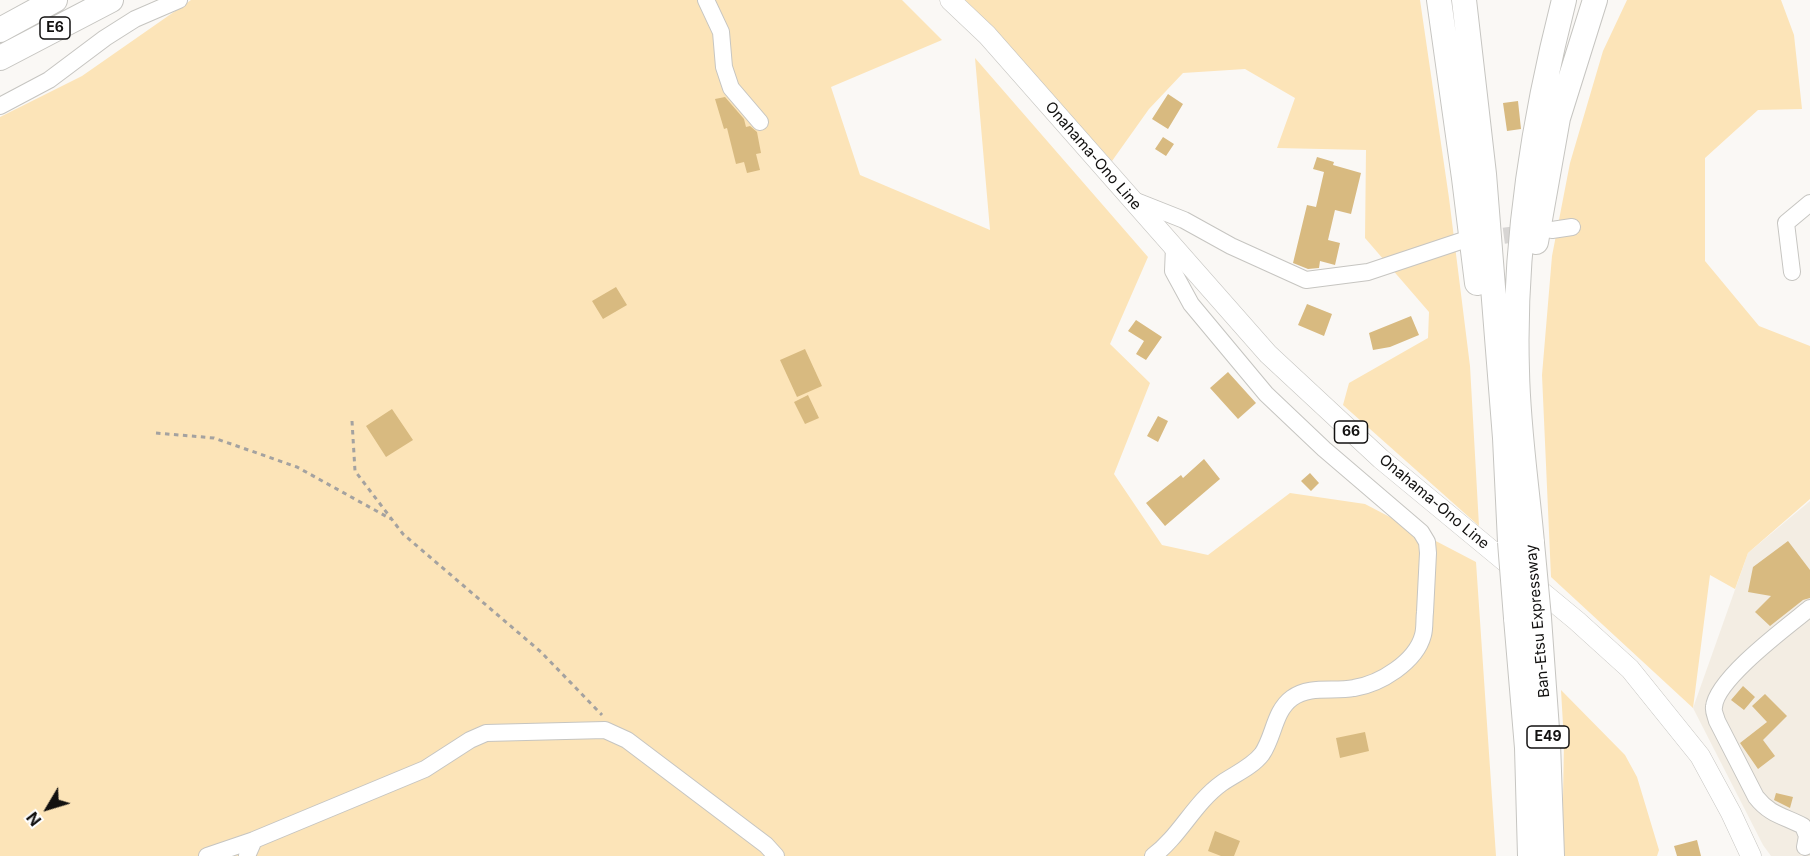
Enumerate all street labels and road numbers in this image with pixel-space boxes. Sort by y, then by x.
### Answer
road number: E6 [40,17,70,39]
street label: Onahama-Ono Line [1041,98,1145,214]
road number: 66 [1334,421,1368,443]
street label: Onahama-Ono Line [1375,451,1493,553]
street label: Ban-Etsu Expressway [1522,543,1554,699]
road number: E49 [1527,726,1569,748]

